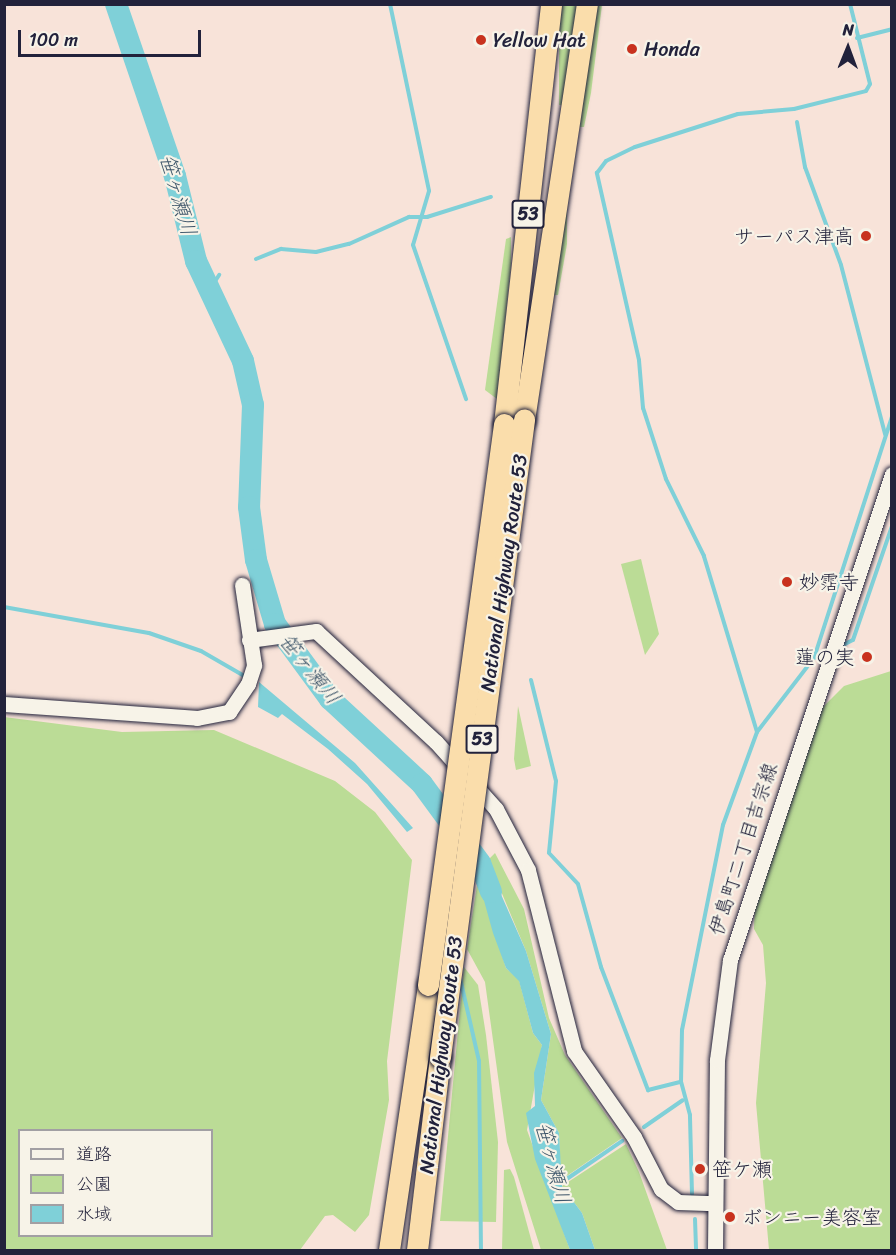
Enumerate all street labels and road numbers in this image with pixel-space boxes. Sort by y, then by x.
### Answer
road number: 53 [512,199,544,229]
street label: National Highway Route 53 [475,453,533,693]
road number: 53 [466,724,498,754]
street label: 伊島町二丁目吉宗線 [704,760,782,938]
street label: National Highway Route 53 [415,935,467,1175]

